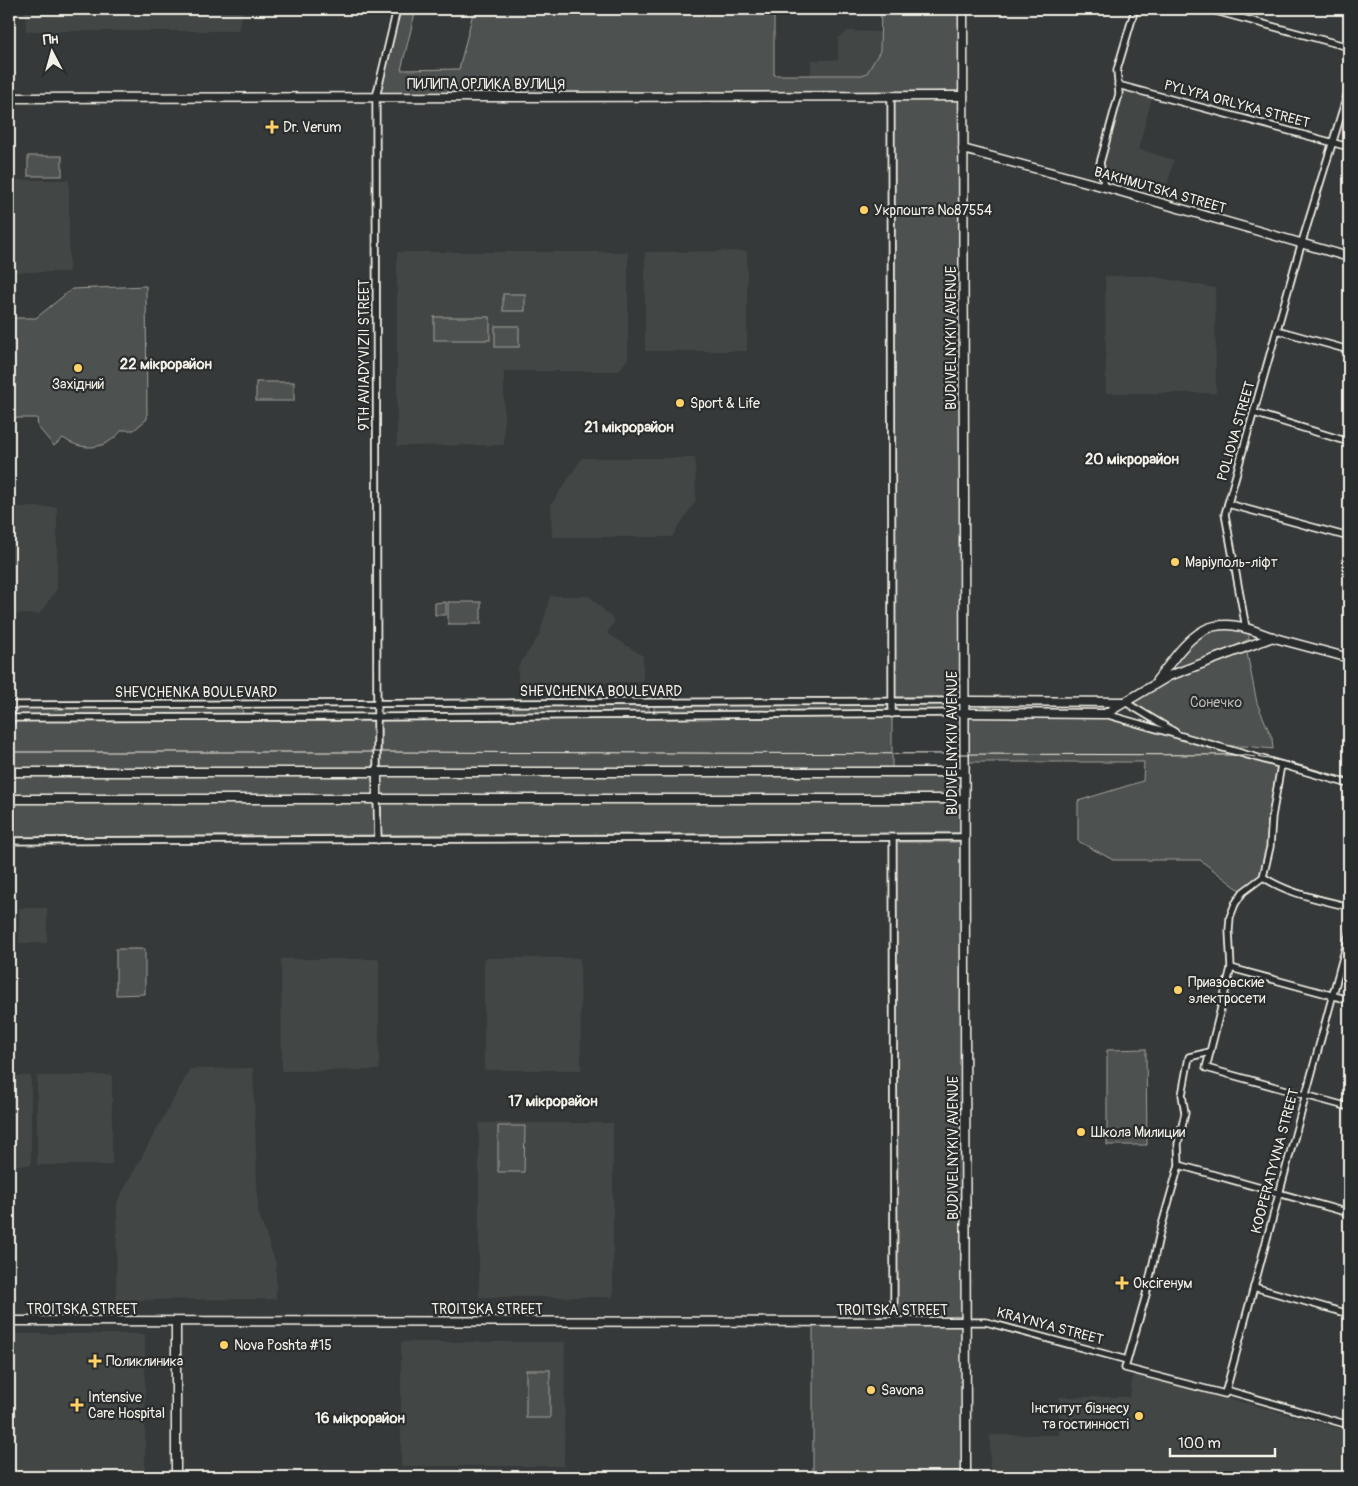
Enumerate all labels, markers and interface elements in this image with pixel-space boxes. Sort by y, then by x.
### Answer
north arrow [28,28,78,78]
text: Пн [42,30,59,49]
street label: ПИЛИПА ОРЛИКА ВУЛИЦЯ [407,76,565,93]
street label: PYLYPA ORLYKA STREET [1162,76,1312,132]
place label: Dr. Verum [283,119,341,136]
marker: Dr. Verum [265,120,279,134]
street label: BAKHMUTSKA STREET [1092,163,1228,217]
place label: Укрпошта №87554 [874,202,992,219]
marker: Укрпошта №87554 [858,204,870,216]
street label: BUDIVELNYKIV AVENUE [943,266,960,410]
street label: 9TH AVIADYVIZII STREET [356,279,373,431]
district label: 22 мікрорайон [120,355,213,374]
marker: Західний [72,362,84,374]
place label: Західний [52,376,104,393]
street label: POLIOVA STREET [1214,379,1258,483]
place label: Sport & Life [690,395,760,412]
marker: Sport & Life [674,397,686,409]
district label: 21 мікрорайон [584,418,674,437]
district label: 20 мікрорайон [1085,450,1180,469]
place label: Маріуполь-ліфт [1185,554,1278,571]
marker: Маріуполь-ліфт [1169,556,1181,568]
street label: BUDIVELNYKIV AVENUE [944,671,961,815]
street label: SHEVCHENKA BOULEVARD [520,683,682,700]
street label: SHEVCHENKA BOULEVARD [115,684,277,701]
park label: Сонечко [1190,694,1242,711]
place label: Приазовские электросети [1188,974,1265,1007]
marker: Приазовские электросети [1172,984,1184,996]
street label: BUDIVELNYKIV AVENUE [945,1076,962,1220]
street label: KOOPERATYVNA STREET [1247,1086,1303,1235]
district label: 17 мікрорайон [508,1092,598,1111]
place label: Школа Милиции [1091,1124,1185,1141]
marker: Школа Милиции [1075,1126,1087,1138]
place label: Оксігенум [1133,1275,1193,1292]
marker: Оксігенум [1115,1276,1129,1290]
street label: TROITSKA STREET [26,1301,138,1318]
street label: TROITSKA STREET [431,1301,543,1318]
street label: TROITSKA STREET [836,1302,948,1319]
street label: KRAYNYA STREET [995,1304,1105,1348]
place label: Nova Poshta #15 [234,1337,332,1354]
marker: Nova Poshta #15 [218,1339,230,1351]
place label: Поликлиника [106,1353,183,1370]
marker: Поликлиника [88,1354,102,1368]
place label: Savona [881,1382,924,1399]
marker: Savona [865,1384,877,1396]
place label: Intensive Care Hospital [88,1389,165,1422]
marker: Intensive Care Hospital [70,1398,84,1412]
place label: Інститут бізнесу та гостинності [1031,1400,1130,1433]
district label: 16 мікрорайон [315,1409,406,1428]
marker: Інститут бізнесу та гостинності [1133,1410,1145,1422]
scale bar [1170,1426,1276,1458]
text: 100 m [1178,1434,1221,1453]

